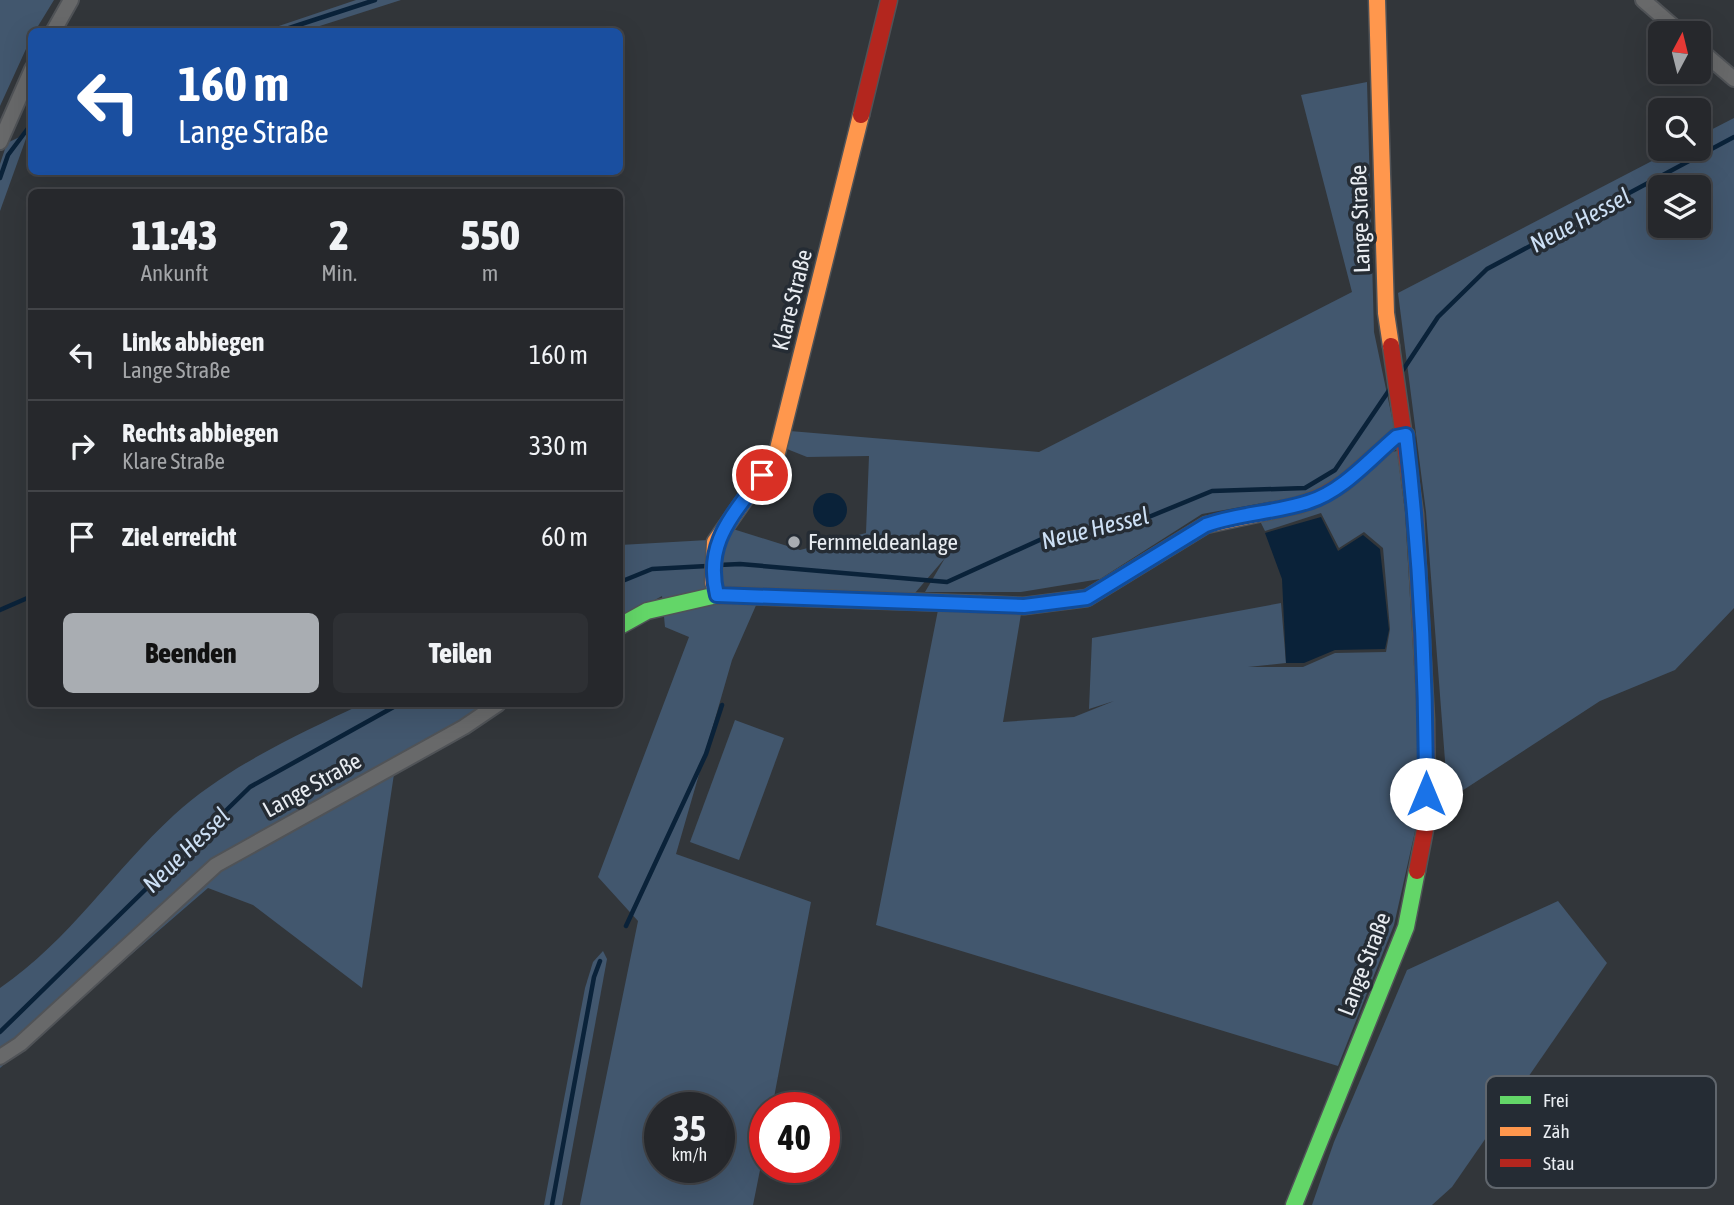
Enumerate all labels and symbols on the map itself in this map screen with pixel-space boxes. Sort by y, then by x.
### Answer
north arrow [1648,21,1712,84]
street label: Lange Straße [1345,164,1375,274]
water label: Neue Hessel [1525,182,1635,258]
street label: Klare Straße [767,247,817,353]
pin [732,445,792,505]
water label: Neue Hessel [1038,502,1152,554]
place label: Fernmeldeanlage [808,529,958,555]
marker: Fernmeldeanlage [786,534,802,550]
street label: Lange Straße [258,747,366,823]
position arrow [1389,757,1463,831]
water label: Neue Hessel [137,802,235,898]
street label: Lange Straße [1332,909,1396,1019]
legend [1486,1076,1716,1188]
text: Frei [1543,1089,1569,1111]
speed limit sign: 40 [749,1092,840,1183]
text: Zäh [1543,1120,1570,1142]
text: Stau [1543,1152,1574,1174]

